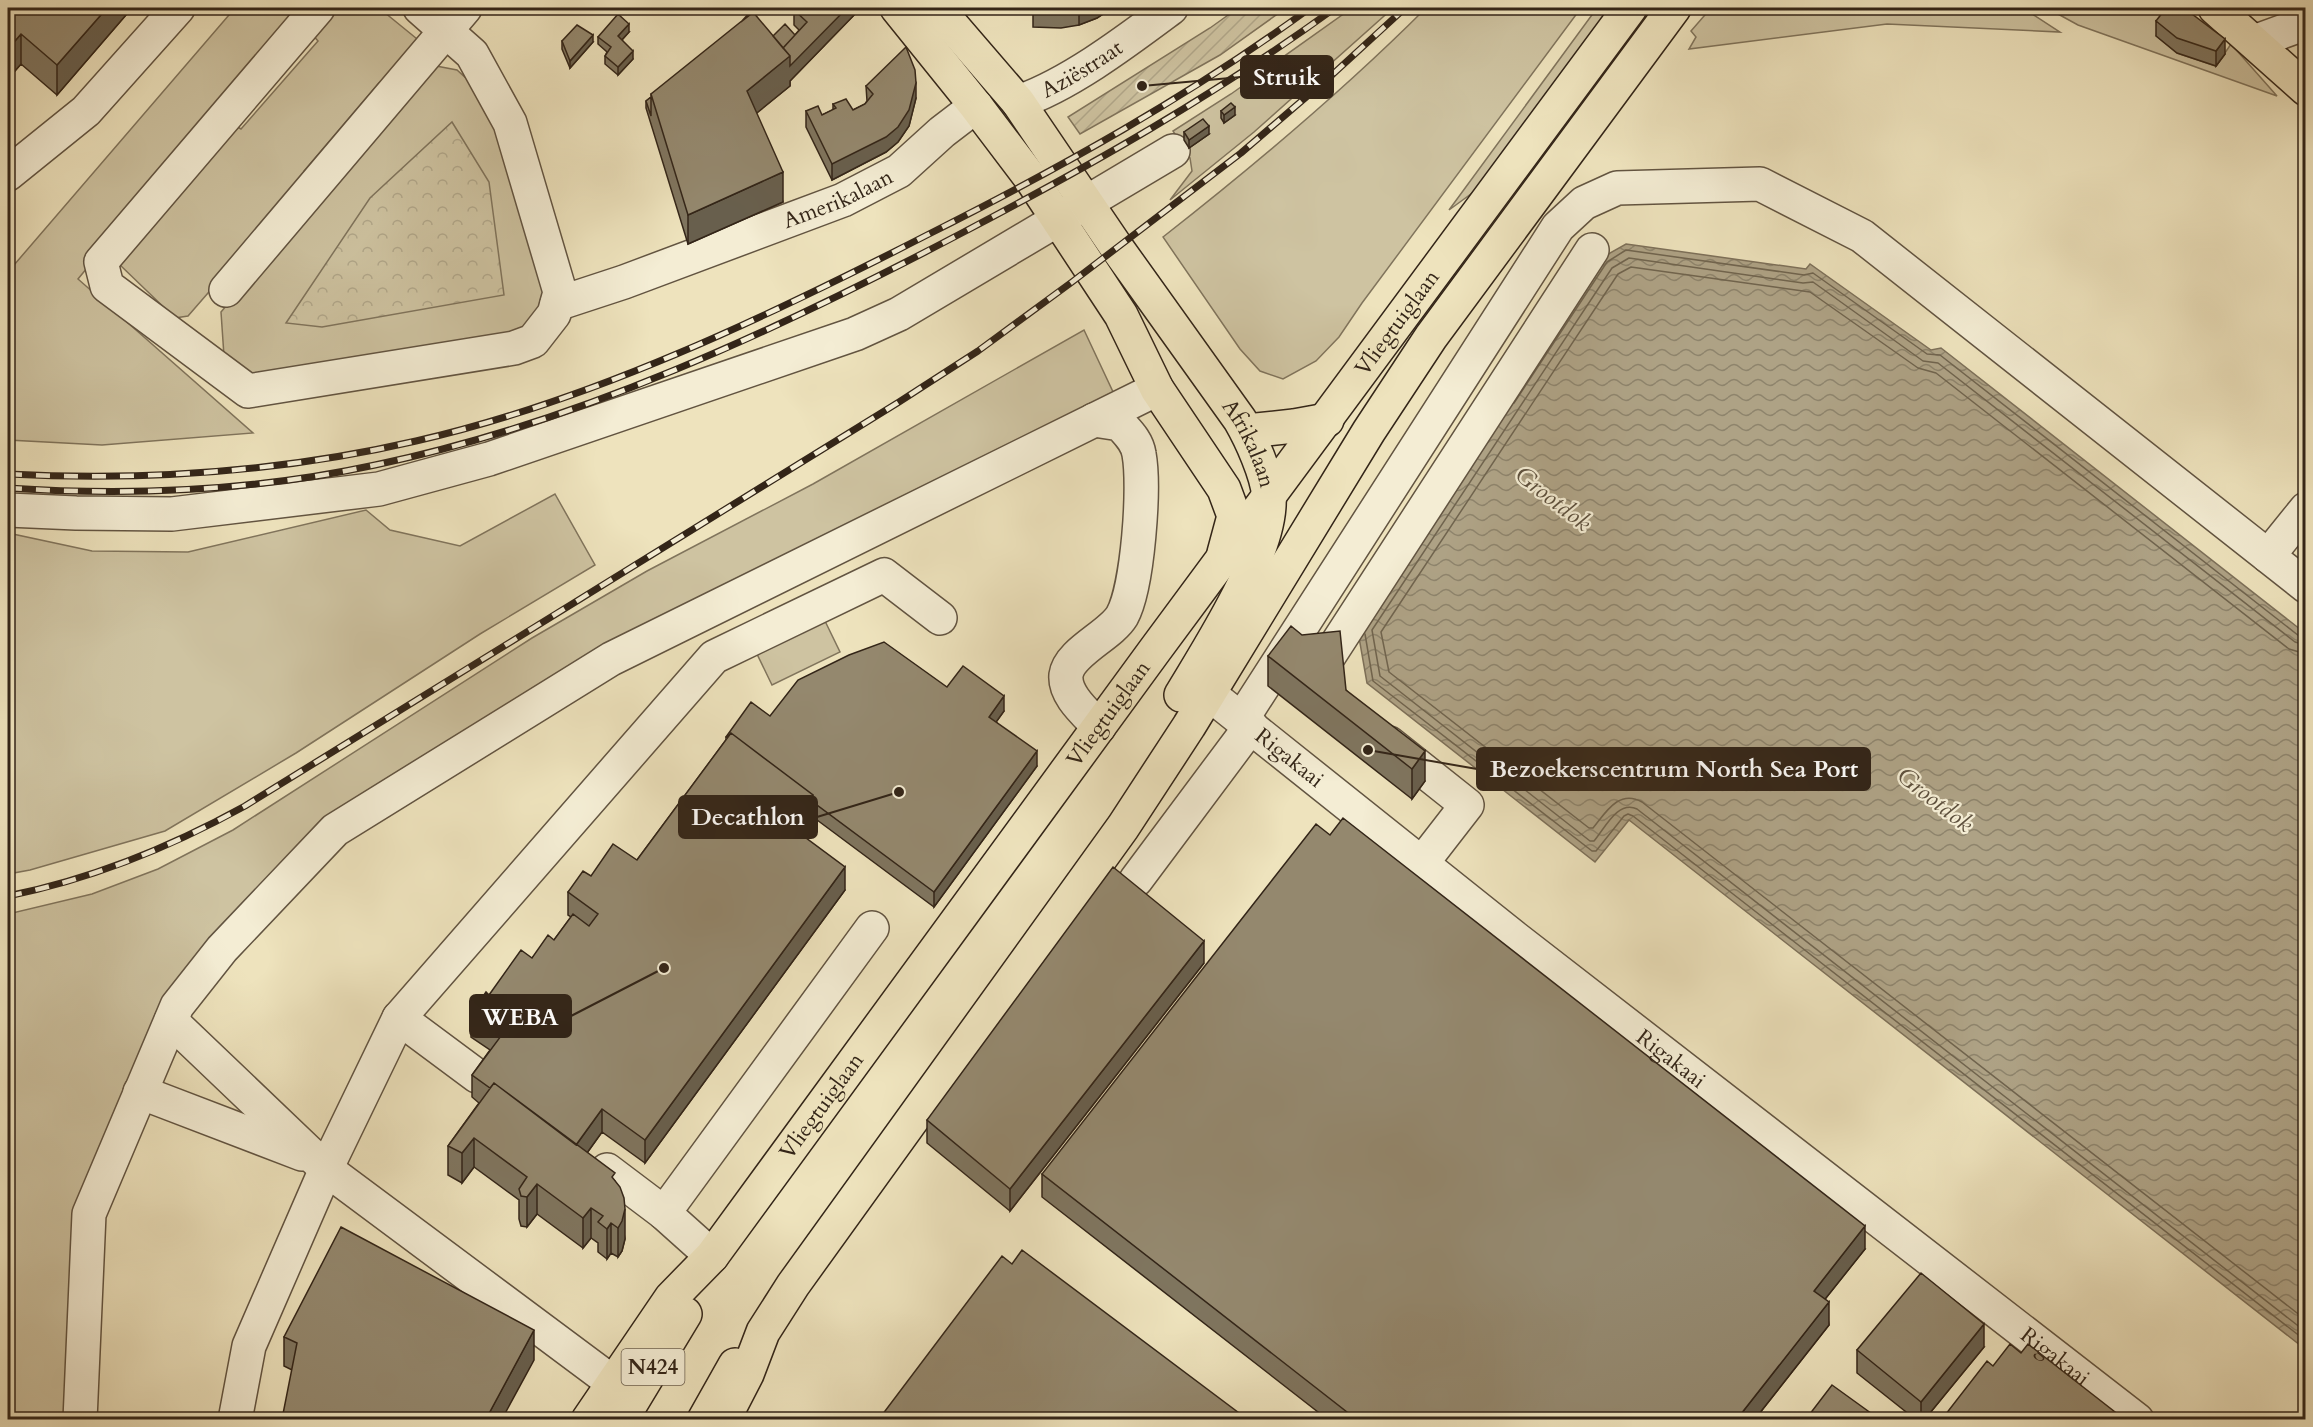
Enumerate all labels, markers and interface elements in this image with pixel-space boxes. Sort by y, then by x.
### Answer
street label: Aziëstraat [1036,33,1129,105]
callout: Struik [1241,56,1333,98]
text: Struik [1253,61,1321,94]
street label: Amerikalaan [779,162,898,236]
street label: Vliegtuiglaan [1348,263,1447,382]
street label: Afrikalaan [1215,393,1282,491]
water label: Grootdok [1508,459,1598,539]
street label: Vliegtuiglaan [1059,654,1158,773]
street label: Rigakaai [1249,721,1330,795]
callout: Bezoekerscentrum North Sea Port [1477,748,1870,790]
text: Bezoekerscentrum North Sea Port [1490,753,1859,786]
water label: Grootdok [1890,760,1980,840]
callout: Decathlon [679,796,817,838]
text: Decathlon [691,801,805,834]
callout: WEBA [470,995,571,1037]
text: WEBA [480,1001,559,1034]
street label: Rigakaai [1630,1022,1712,1095]
street label: Vliegtuiglaan [773,1046,871,1165]
street label: Rigakaai [2014,1320,2096,1393]
road number: N424 [622,1349,684,1385]

